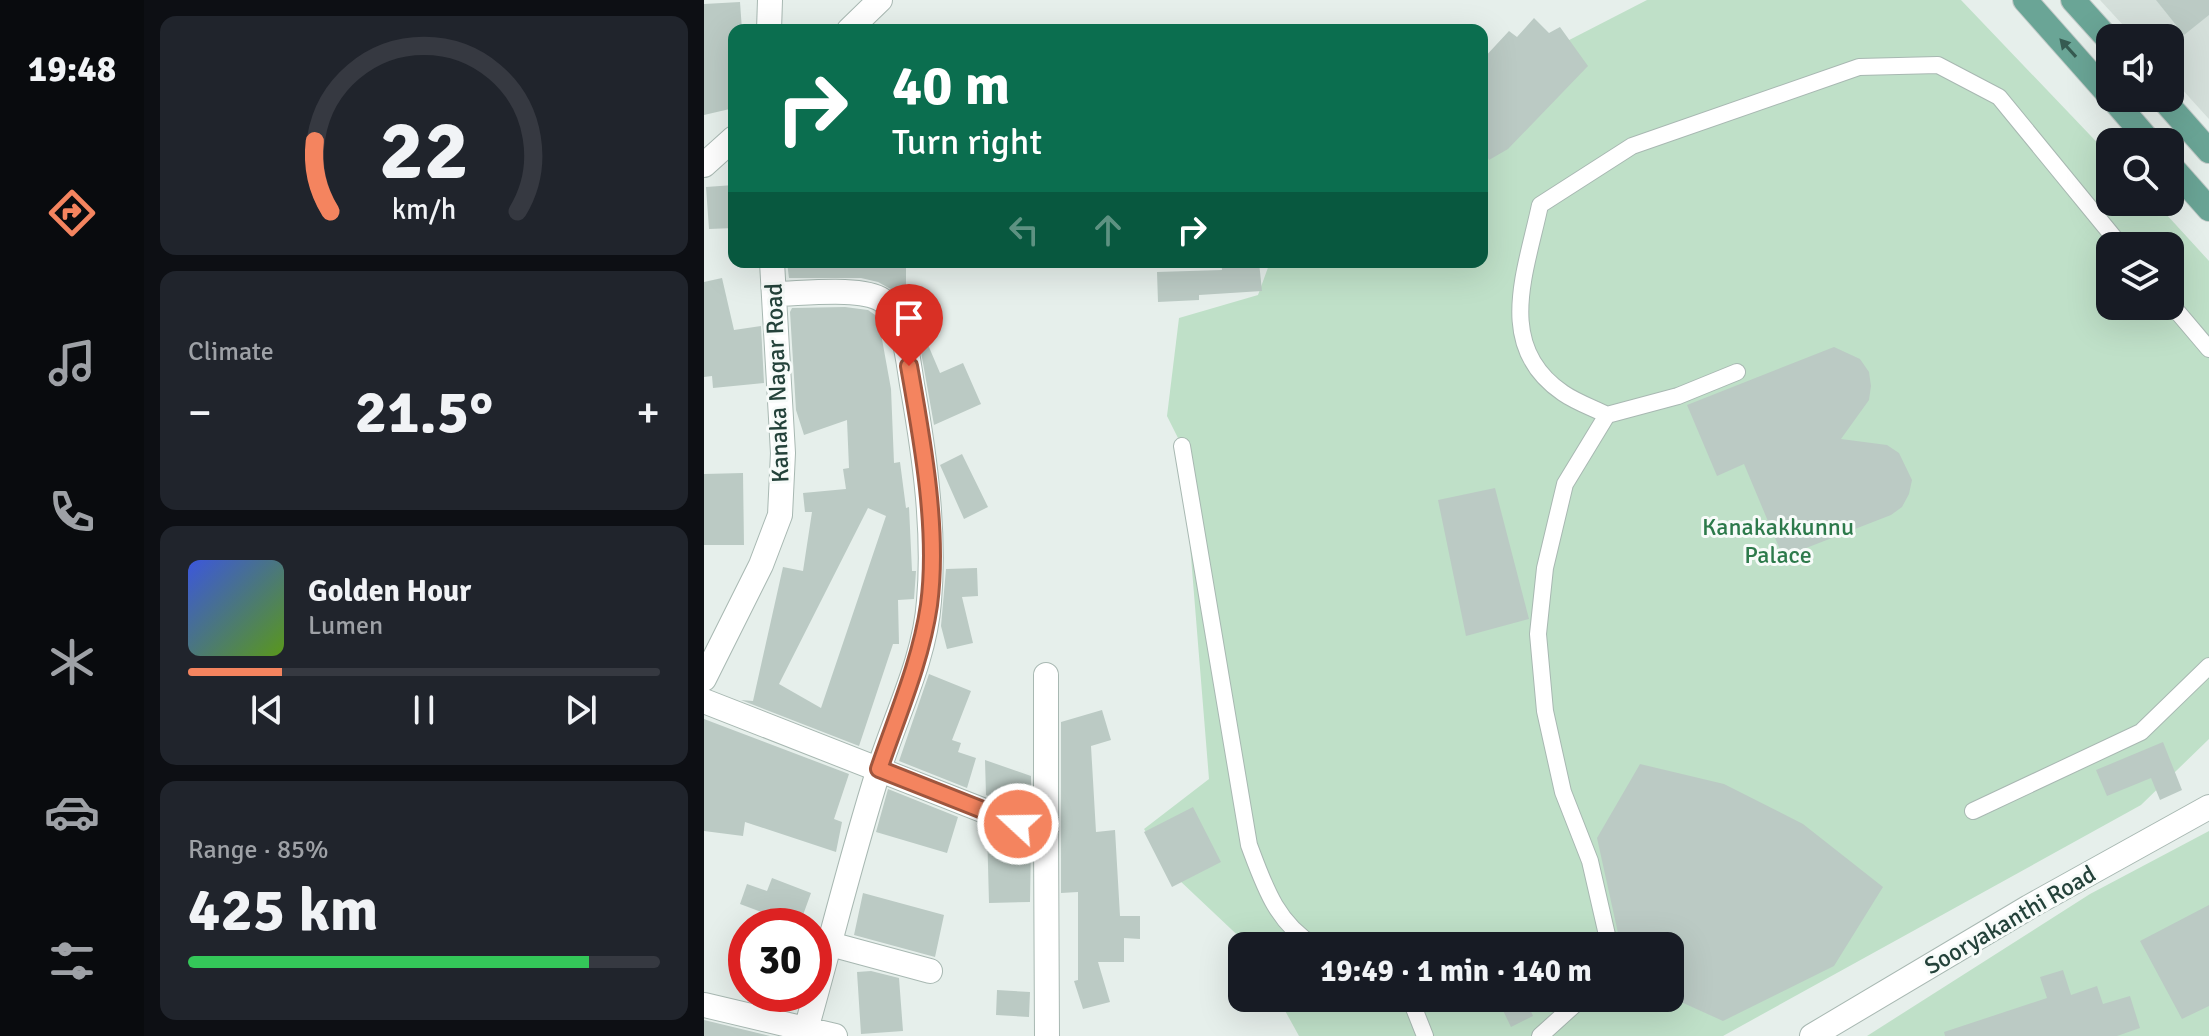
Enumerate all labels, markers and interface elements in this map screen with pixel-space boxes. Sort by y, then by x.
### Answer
map controls [2096,24,2184,320]
button: sound [2096,24,2184,112]
one-way arrow [2059,39,2077,58]
text: 19:48 [28,47,116,92]
text: 40 m [892,51,1010,120]
icon: right [760,56,864,160]
text: 22 [379,99,469,201]
text: Turn right [892,120,1042,165]
button: search [2096,128,2184,216]
icon: directions [44,185,100,241]
text: km/h [392,192,456,227]
icon: left [1002,208,1046,252]
icon: ahead [1086,208,1130,252]
icon: right [1170,208,1214,252]
button: layers [2096,232,2184,320]
street label: Kanaka Nagar Road [759,283,795,483]
pin [875,284,943,366]
icon: arrive [887,296,931,340]
icon: music [44,335,100,391]
text: Climate [188,336,274,368]
text: 21.5° [355,376,493,450]
text: − [188,386,212,440]
text: + [636,386,660,440]
icon: phone [44,484,100,540]
park label: Kanakakkunnu Palace [1702,512,1854,570]
text: Golden Hour [308,573,471,610]
text: Lumen [308,610,383,642]
icon: climate [44,634,100,690]
icon: previous [245,688,289,732]
icon: pause [402,688,446,732]
icon: next [559,688,603,732]
position arrow [976,782,1060,866]
icon: car [44,784,100,840]
text: Range · 85% [188,834,329,866]
street label: Sooryakanthi Road [1919,859,2101,981]
text: 425 km [188,874,378,948]
speed limit sign: 30 [728,908,832,1012]
icon: filters [44,933,100,989]
text: 19:49 · 1 min · 140 m [1320,953,1592,990]

